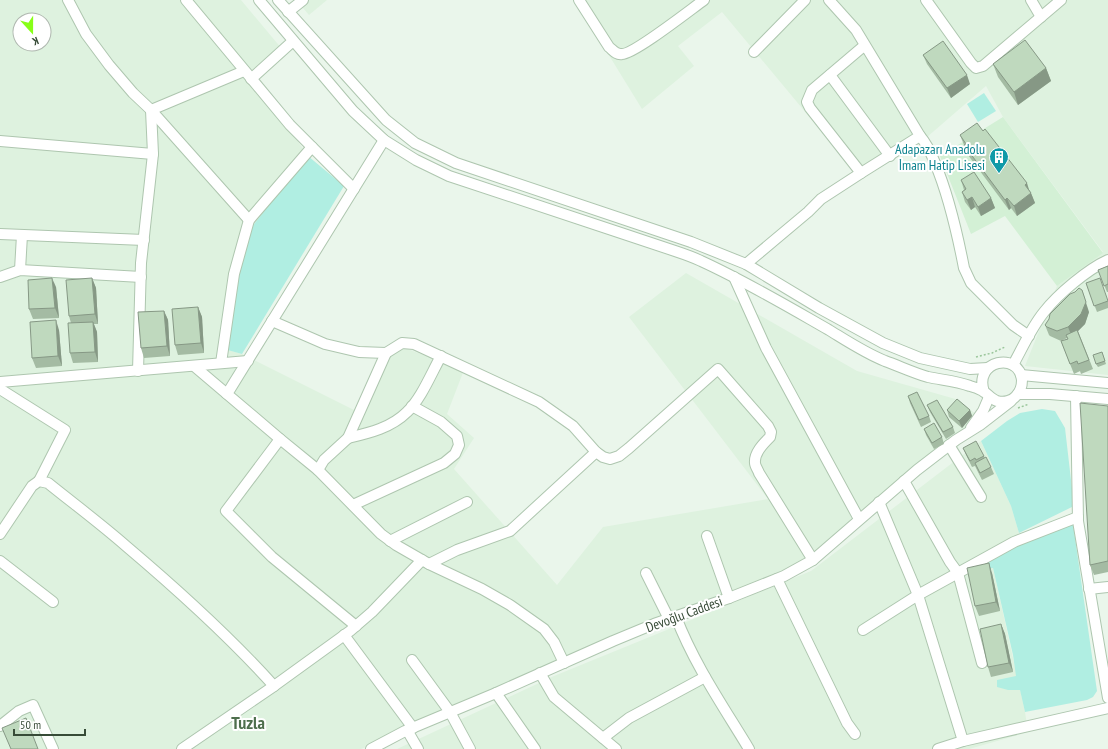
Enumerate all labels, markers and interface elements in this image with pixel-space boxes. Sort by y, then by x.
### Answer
north arrow [12,12,52,52]
text: K [30,34,41,49]
place label: Adapazarı Anadolu İmam Hatip Lisesi [895,140,985,174]
building icon: Adapazarı Anadolu İmam Hatip Lisesi [988,146,1010,174]
street label: Devoğlu Caddesi [643,592,725,636]
scale bar [14,711,85,737]
district label: Tuzla [231,711,265,734]
text: 50 m [20,717,41,732]

